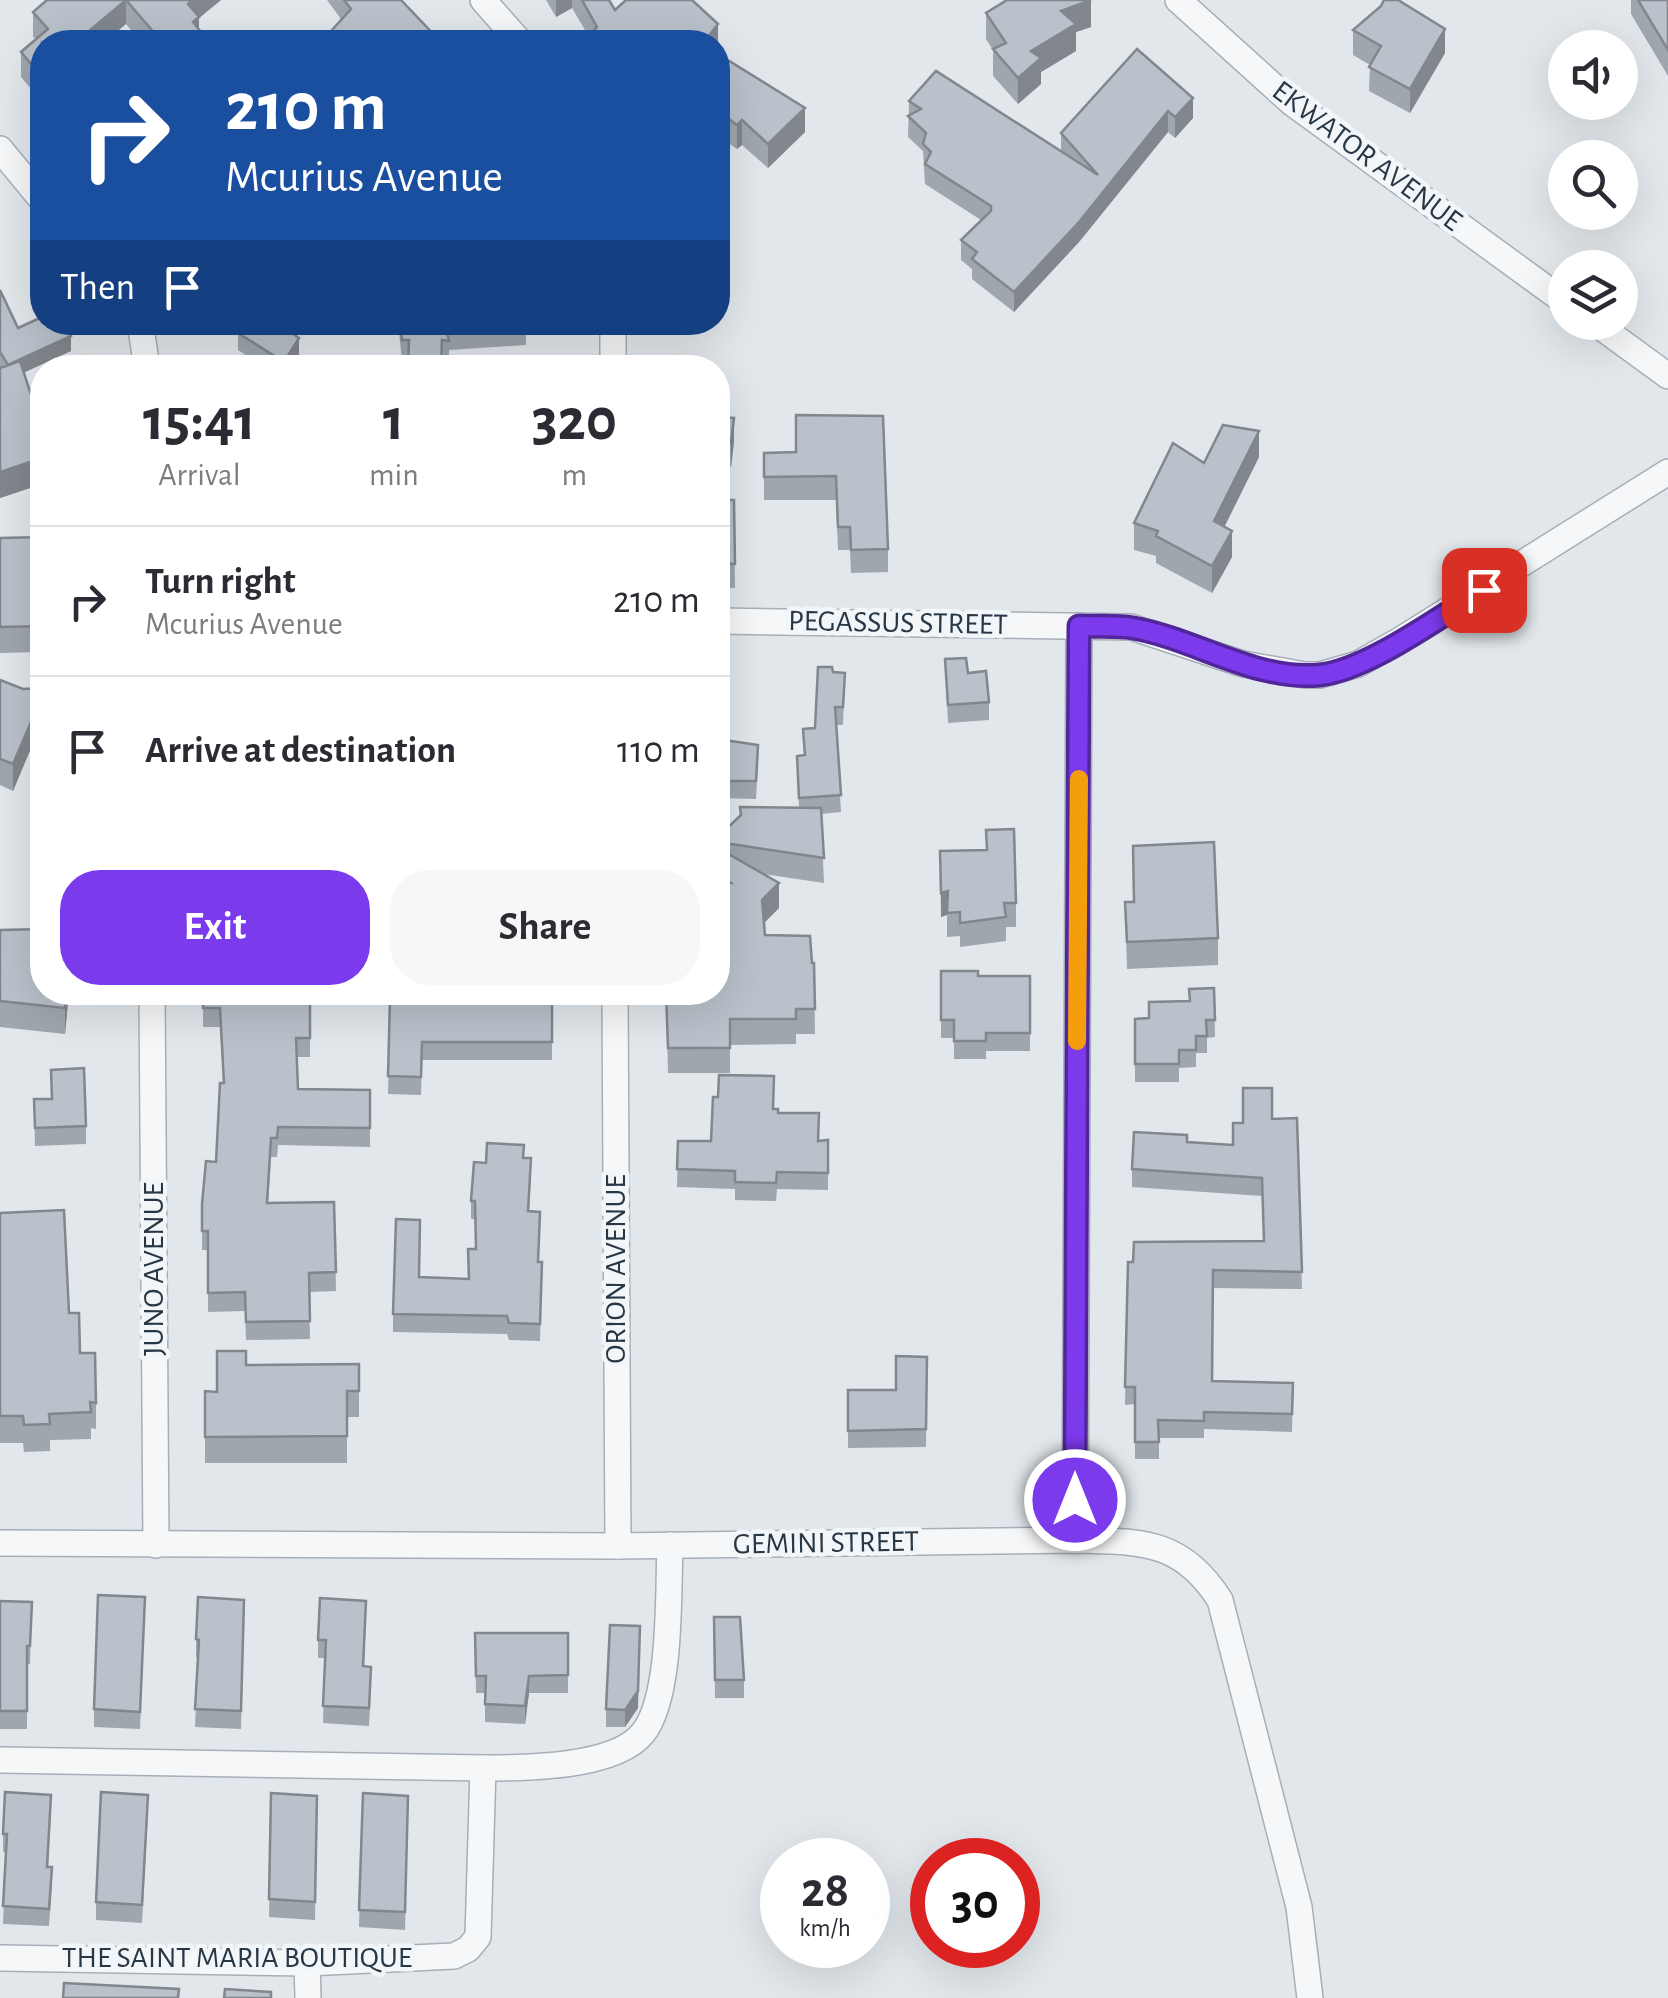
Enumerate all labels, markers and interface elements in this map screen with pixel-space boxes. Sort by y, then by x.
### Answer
map controls [1548,30,1638,340]
button: sound [1548,30,1638,120]
icon: right [60,70,190,200]
text: 210 m [225,73,387,143]
street label: EKWATOR AVENUE [1267,75,1467,237]
button: search [1548,140,1638,230]
text: Mcurius Avenue [225,155,503,200]
button: layers [1548,250,1638,340]
icon: arrive [155,260,210,315]
text: Then [60,269,135,307]
text: 15:41 [143,391,256,451]
text: 1 [383,391,405,451]
text: 320 [532,391,617,451]
text: Arrival [158,459,241,491]
text: min [369,459,419,491]
text: m [562,459,587,491]
pin [1442,548,1527,633]
text: Turn right [145,563,295,601]
icon: arrive [1457,563,1512,618]
icon: right [60,574,115,629]
text: 210 m [613,582,700,620]
street label: PEGASSUS STREET [788,606,1008,640]
text: Mcurius Avenue [145,608,343,640]
icon: arrive [60,724,115,779]
text: Arrive at destination [145,732,456,770]
text: 110 m [617,732,700,770]
button: Exit [60,870,370,985]
button: Share [390,870,700,985]
street label: ORION AVENUE [601,1174,631,1364]
street label: JUNO AVENUE [139,1182,169,1356]
position arrow [1023,1448,1127,1552]
street label: GEMINI STREET [733,1526,920,1560]
speed limit sign: 30 [910,1838,1040,1968]
text: 28 [801,1866,849,1916]
text: km/h [799,1916,851,1941]
street label: THE SAINT MARIA BOUTIQUE [62,1943,412,1973]

